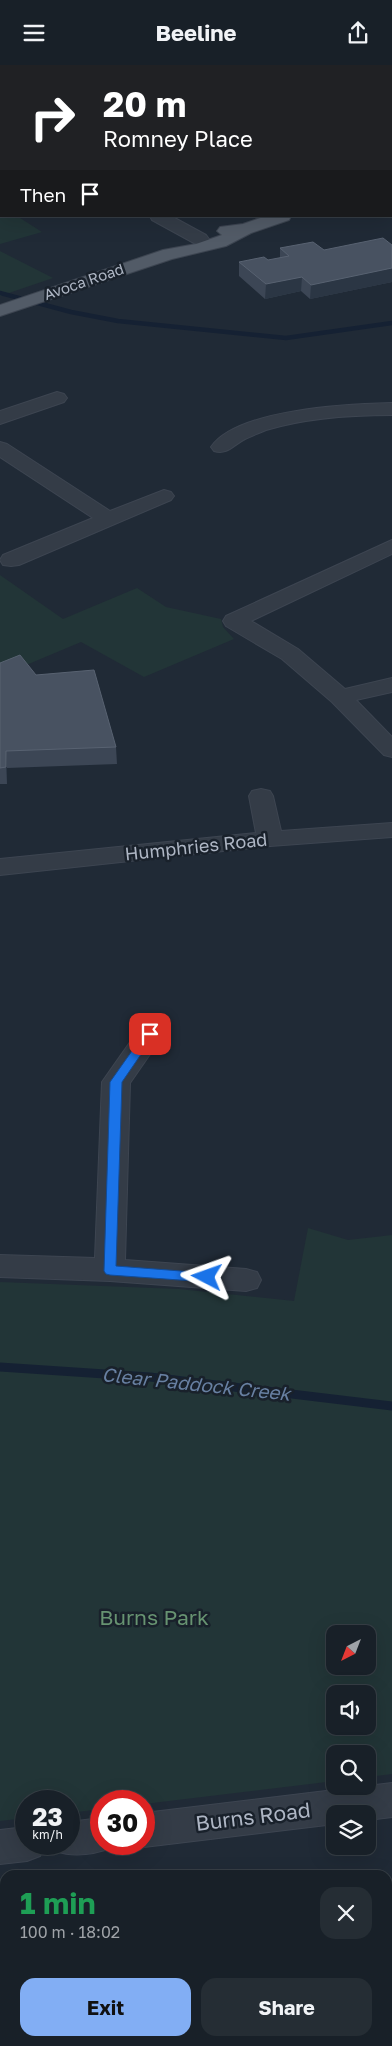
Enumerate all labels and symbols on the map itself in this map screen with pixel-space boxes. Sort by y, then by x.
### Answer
street label: Avoca Road [41,259,126,303]
street label: Humphries Road [124,828,268,864]
pin [129,1013,171,1055]
position arrow [180,1250,232,1302]
water label: Clear Paddock Creek [101,1362,294,1405]
park label: Burns Park [99,1604,209,1630]
north arrow [326,1625,376,1675]
speed limit sign: 30 [90,1790,155,1855]
street label: Burns Road [194,1796,312,1836]

